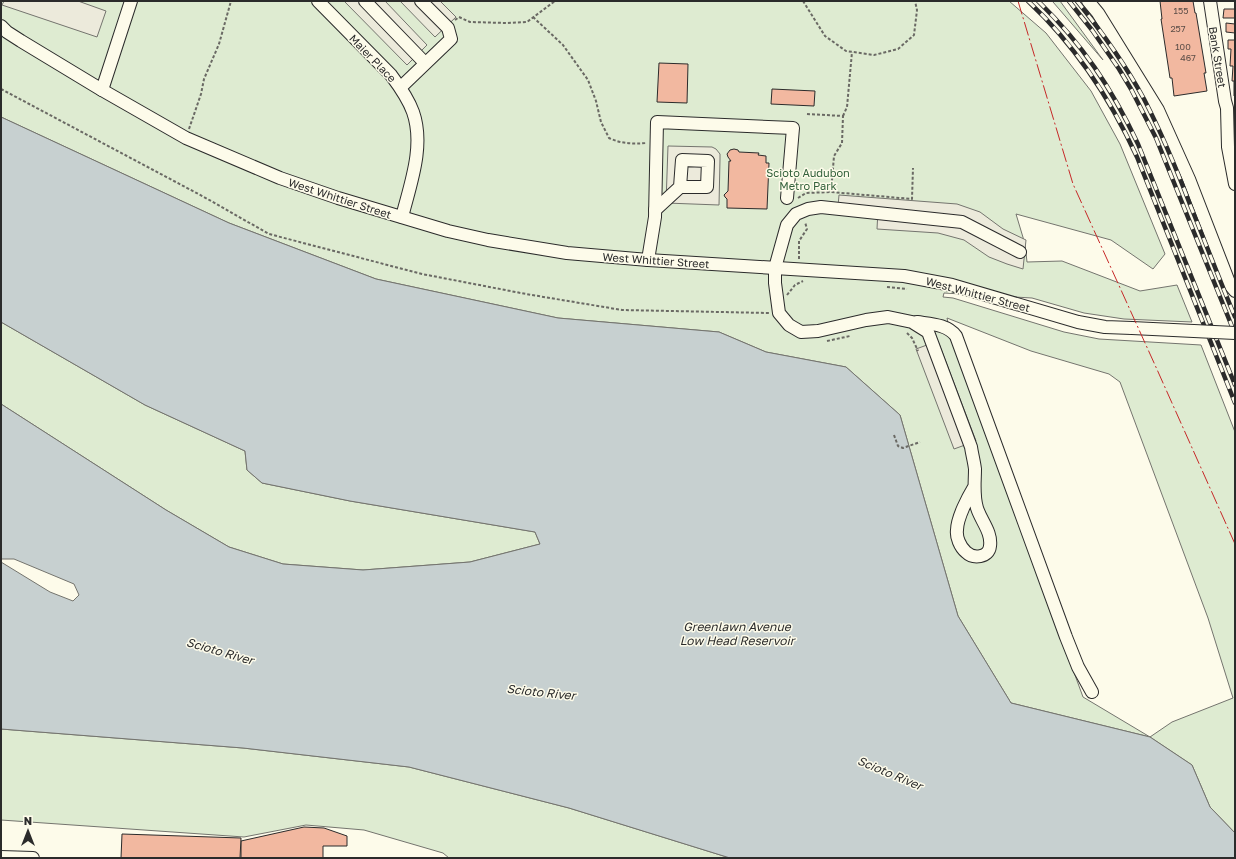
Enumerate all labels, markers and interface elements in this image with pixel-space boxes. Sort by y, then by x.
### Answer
house number: 155 [1174,5,1188,16]
house number: 257 [1170,23,1186,34]
street label: Bank Street [1207,25,1229,89]
street label: Maier Place [347,31,399,85]
house number: 100 [1175,41,1191,52]
house number: 467 [1180,52,1196,63]
park label: Scioto Audubon Metro Park [766,166,850,192]
street label: West Whittier Street [287,175,393,221]
street label: West Whittier Street [602,250,710,270]
street label: West Whittier Street [924,274,1032,314]
water label: Greenlawn Avenue Low Head Reservoir [680,619,797,648]
water label: Scioto River [185,634,258,668]
water label: Scioto River [506,681,578,703]
water label: Scioto River [855,753,927,794]
north arrow [8,811,48,851]
text: N [24,814,32,827]

